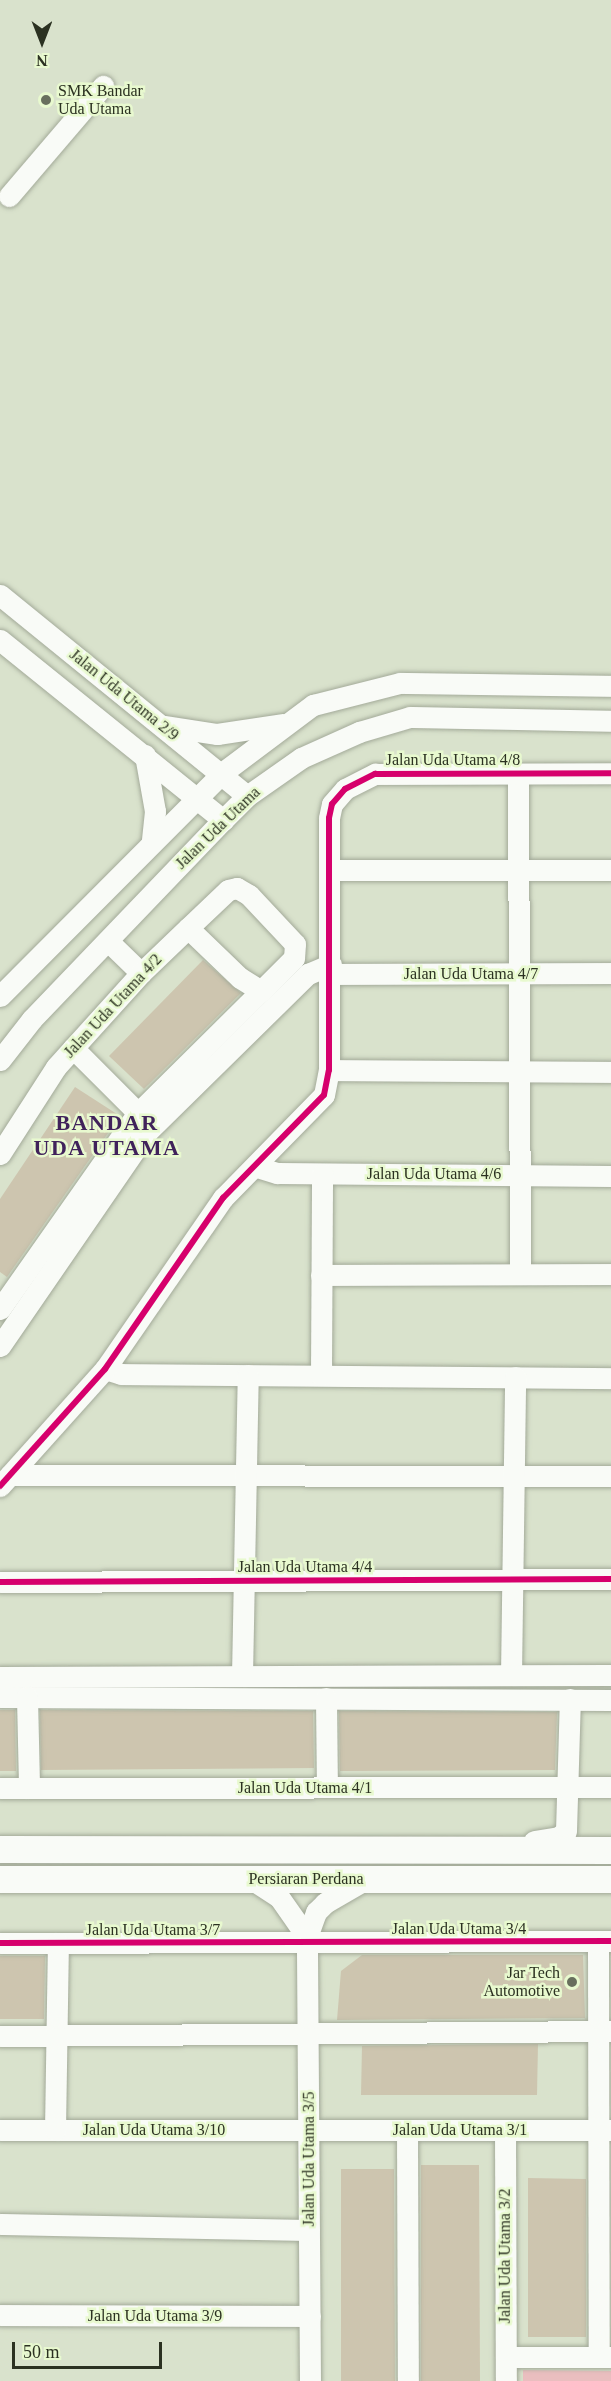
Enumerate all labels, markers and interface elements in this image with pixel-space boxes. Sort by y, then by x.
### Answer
north arrow [12,12,72,72]
text: N [36,52,48,69]
place label: SMK Bandar Uda Utama [58,81,143,119]
marker: SMK Bandar Uda Utama [39,93,53,107]
street label: Jalan Uda Utama 2/9 [66,645,182,745]
street label: Jalan Uda Utama 4/8 [386,750,520,770]
street label: Jalan Uda Utama [172,783,264,873]
street label: Jalan Uda Utama 4/2 [60,950,166,1062]
street label: Jalan Uda Utama 4/7 [404,964,538,984]
district label: BANDAR UDA UTAMA [33,1109,181,1160]
street label: Jalan Uda Utama 4/6 [367,1164,501,1184]
street label: Jalan Uda Utama 4/4 [238,1557,372,1577]
street label: Jalan Uda Utama 4/1 [238,1778,372,1798]
street label: Persiaran Perdana [248,1869,364,1889]
street label: Jalan Uda Utama 3/4 [392,1919,526,1939]
street label: Jalan Uda Utama 3/7 [86,1920,220,1940]
place label: Jar Tech Automotive [484,1963,560,2001]
marker: Jar Tech Automotive [565,1975,579,1989]
street label: Jalan Uda Utama 3/5 [299,2092,319,2226]
street label: Jalan Uda Utama 3/10 [83,2120,225,2140]
street label: Jalan Uda Utama 3/1 [393,2120,527,2140]
street label: Jalan Uda Utama 3/2 [495,2189,515,2323]
street label: Jalan Uda Utama 3/9 [88,2306,222,2326]
scale bar [15,2330,165,2368]
text: 50 m [23,2342,60,2362]

